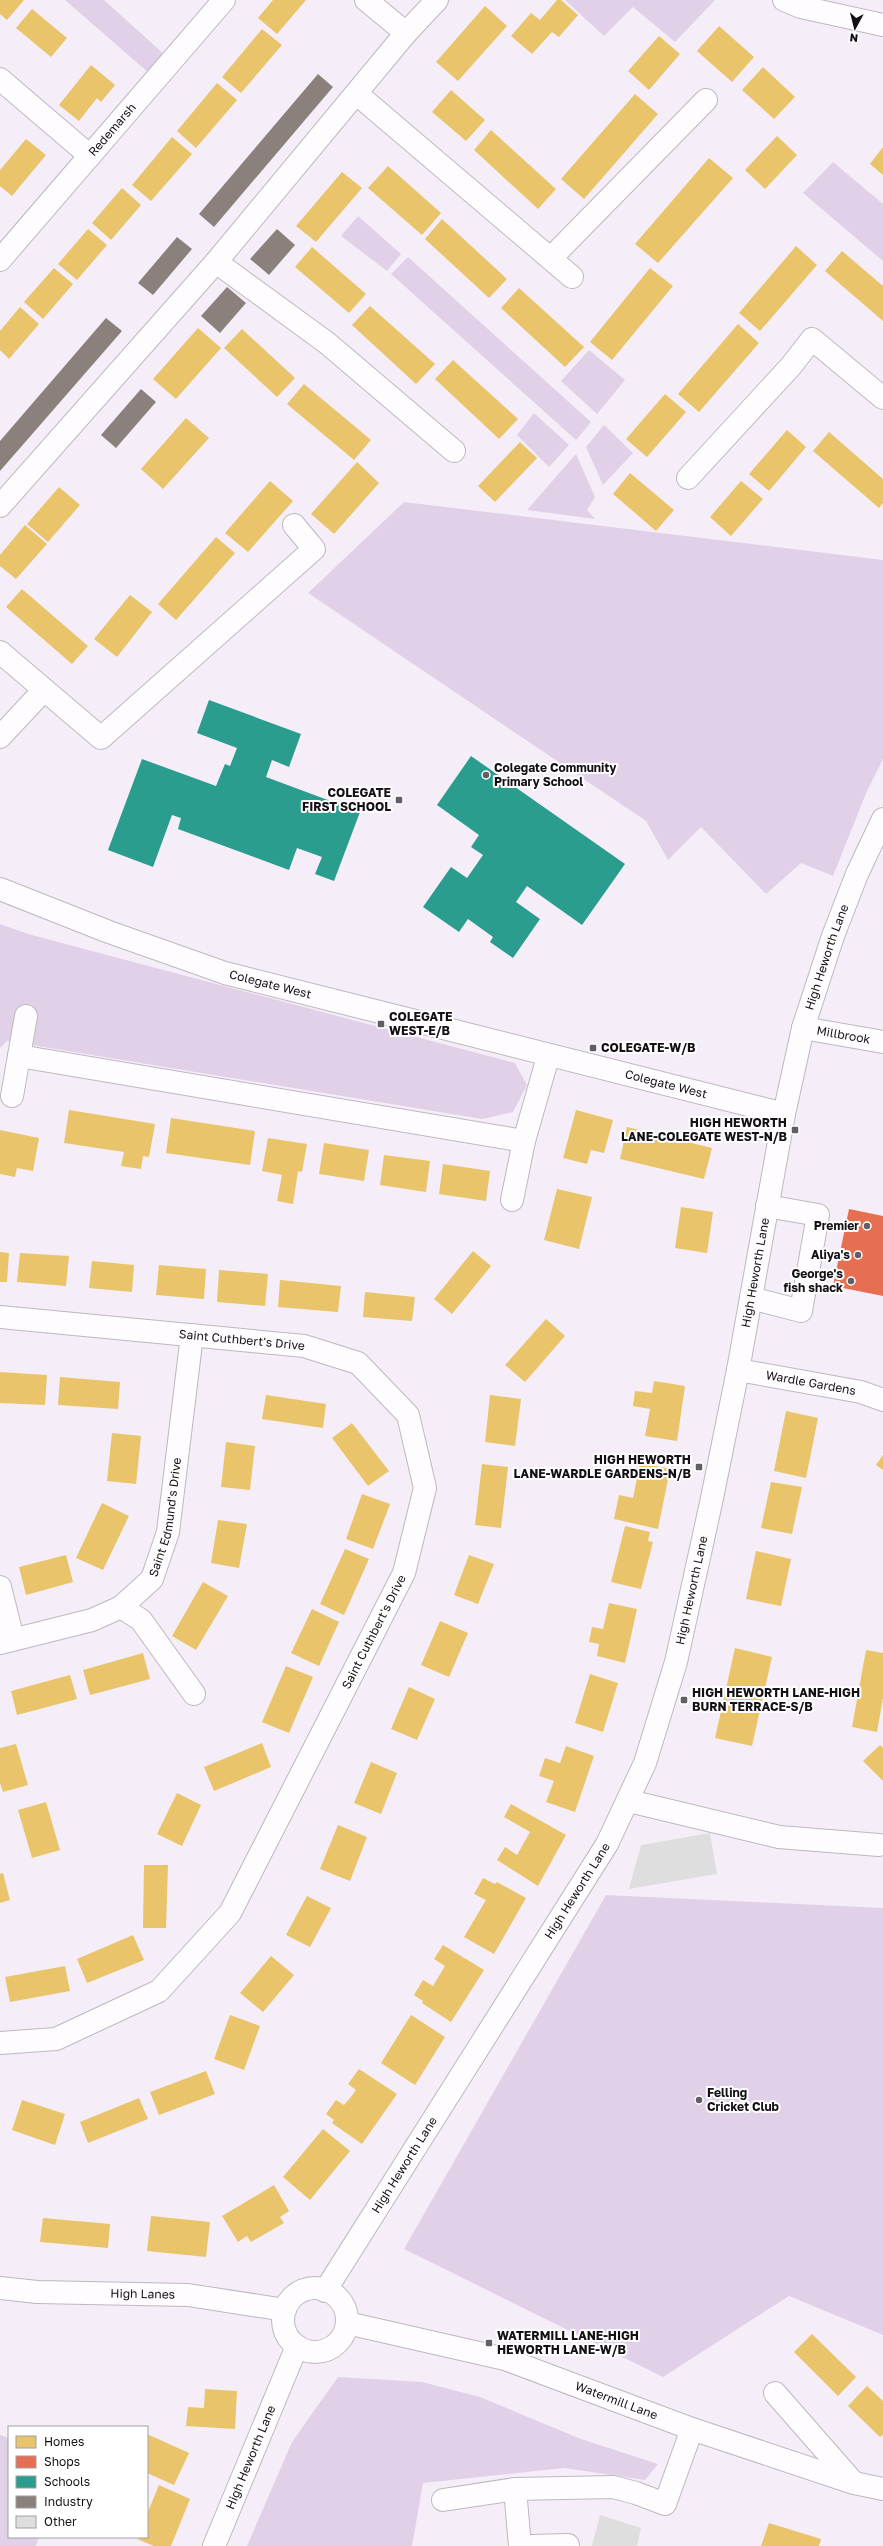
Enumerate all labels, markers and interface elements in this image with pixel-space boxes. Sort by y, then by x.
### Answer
north arrow [835,8,875,48]
text: N [849,31,859,45]
street label: Redemarsh [85,100,139,159]
place label: Colegate Community Primary School [494,760,617,789]
marker: Colegate Community Primary School [481,770,491,780]
place label: COLEGATE FIRST SCHOOL [302,785,391,814]
marker: COLEGATE FIRST SCHOOL [394,795,404,805]
street label: High Heworth Lane [801,902,852,1012]
street label: Colegate West [228,966,313,1002]
place label: COLEGATE WEST-E/B [389,1009,453,1038]
marker: COLEGATE WEST-E/B [376,1019,386,1029]
street label: Millbrook [815,1023,872,1047]
place label: COLEGATE-W/B [601,1040,696,1055]
marker: COLEGATE-W/B [588,1043,598,1053]
street label: Colegate West [623,1066,709,1101]
place label: HIGH HEWORTH LANE-COLEGATE WEST-N/B [621,1115,788,1144]
marker: HIGH HEWORTH LANE-COLEGATE WEST-N/B [790,1125,800,1135]
street label: High Heworth Lane [738,1217,772,1329]
place label: Premier [814,1218,859,1233]
marker: Premier [862,1221,872,1231]
place label: Aliya's [811,1247,850,1262]
marker: Aliya's [853,1250,863,1260]
place label: George's fish shack [784,1266,843,1295]
marker: George's fish shack [846,1276,856,1286]
street label: Saint Cuthbert's Drive [178,1326,306,1353]
street label: Wardle Gardens [765,1367,857,1398]
place label: HIGH HEWORTH LANE-WARDLE GARDENS-N/B [514,1452,692,1481]
street label: Saint Edmund's Drive [145,1457,184,1579]
marker: HIGH HEWORTH LANE-WARDLE GARDENS-N/B [694,1462,704,1472]
street label: High Heworth Lane [672,1534,711,1646]
street label: Saint Cuthbert's Drive [338,1572,409,1691]
place label: HIGH HEWORTH LANE-HIGH BURN TERRACE-S/B [692,1685,860,1714]
marker: HIGH HEWORTH LANE-HIGH BURN TERRACE-S/B [679,1695,689,1705]
street label: High Heworth Lane [541,1840,613,1942]
place label: Felling Cricket Club [707,2085,780,2114]
marker: Felling Cricket Club [694,2095,704,2105]
street label: High Heworth Lane [368,2114,440,2216]
street label: High Lanes [110,2285,175,2302]
place label: WATERMILL LANE-HIGH HEWORTH LANE-W/B [497,2328,639,2357]
marker: WATERMILL LANE-HIGH HEWORTH LANE-W/B [484,2338,494,2348]
street label: Watermill Lane [573,2378,660,2422]
street label: High Heworth Lane [222,2403,279,2511]
legend [8,2426,148,2538]
text: Homes [44,2434,84,2449]
text: Shops [44,2454,80,2469]
text: Schools [44,2474,90,2489]
text: Industry [44,2494,93,2509]
text: Other [44,2514,77,2529]

